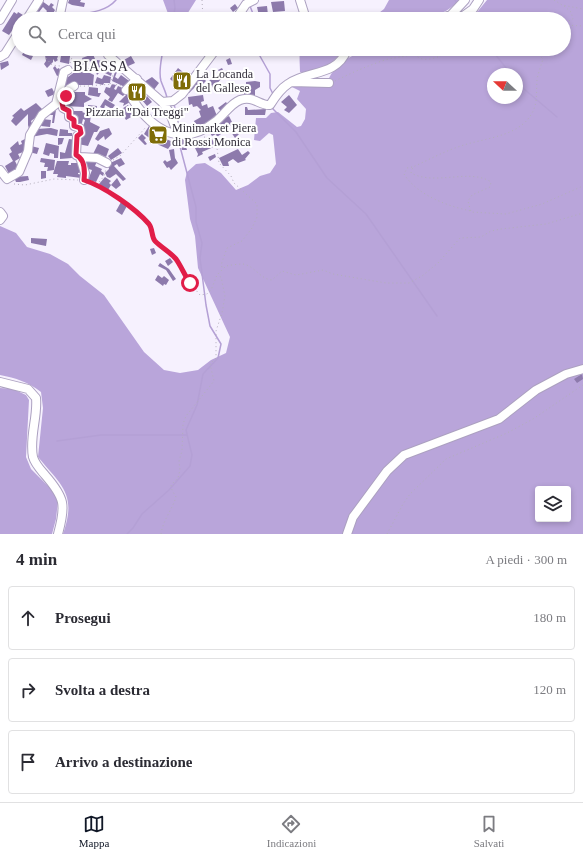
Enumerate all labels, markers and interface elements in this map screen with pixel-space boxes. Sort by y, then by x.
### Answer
search box [12,12,571,56]
icon: search [26,23,48,45]
text: Cerca qui [58,26,116,42]
district label: BIASSA [73,59,129,74]
place label: La Locanda del Gallese [196,67,254,95]
north arrow [487,68,523,104]
restaurant icon: La Locanda del Gallese [171,70,193,92]
restaurant icon: Pizzaria "Dai Treggi" [126,81,148,103]
route end [57,87,75,105]
place label: Pizzaria "Dai Treggi" [85,105,189,119]
place label: Minimarket Piera di Rossi Monica [172,121,257,149]
supermarket icon: Minimarket Piera di Rossi Monica [147,124,169,146]
route start [181,274,199,292]
map controls [535,486,571,522]
button: layers [535,486,571,522]
text: 4 min [16,550,57,569]
text: A piedi · 300 m [485,552,567,567]
icon: ahead [17,607,39,629]
text: Prosegui [55,610,111,626]
text: 180 m [533,610,566,625]
icon: right [17,679,39,701]
text: Svolta a destra [55,682,150,698]
text: 120 m [533,682,566,697]
icon: arrive [17,751,39,773]
text: Arrivo a destinazione [55,754,192,770]
tab: Mappa [79,813,109,849]
tab: Indicazioni [267,813,316,849]
tab: Salvati [474,813,504,849]

